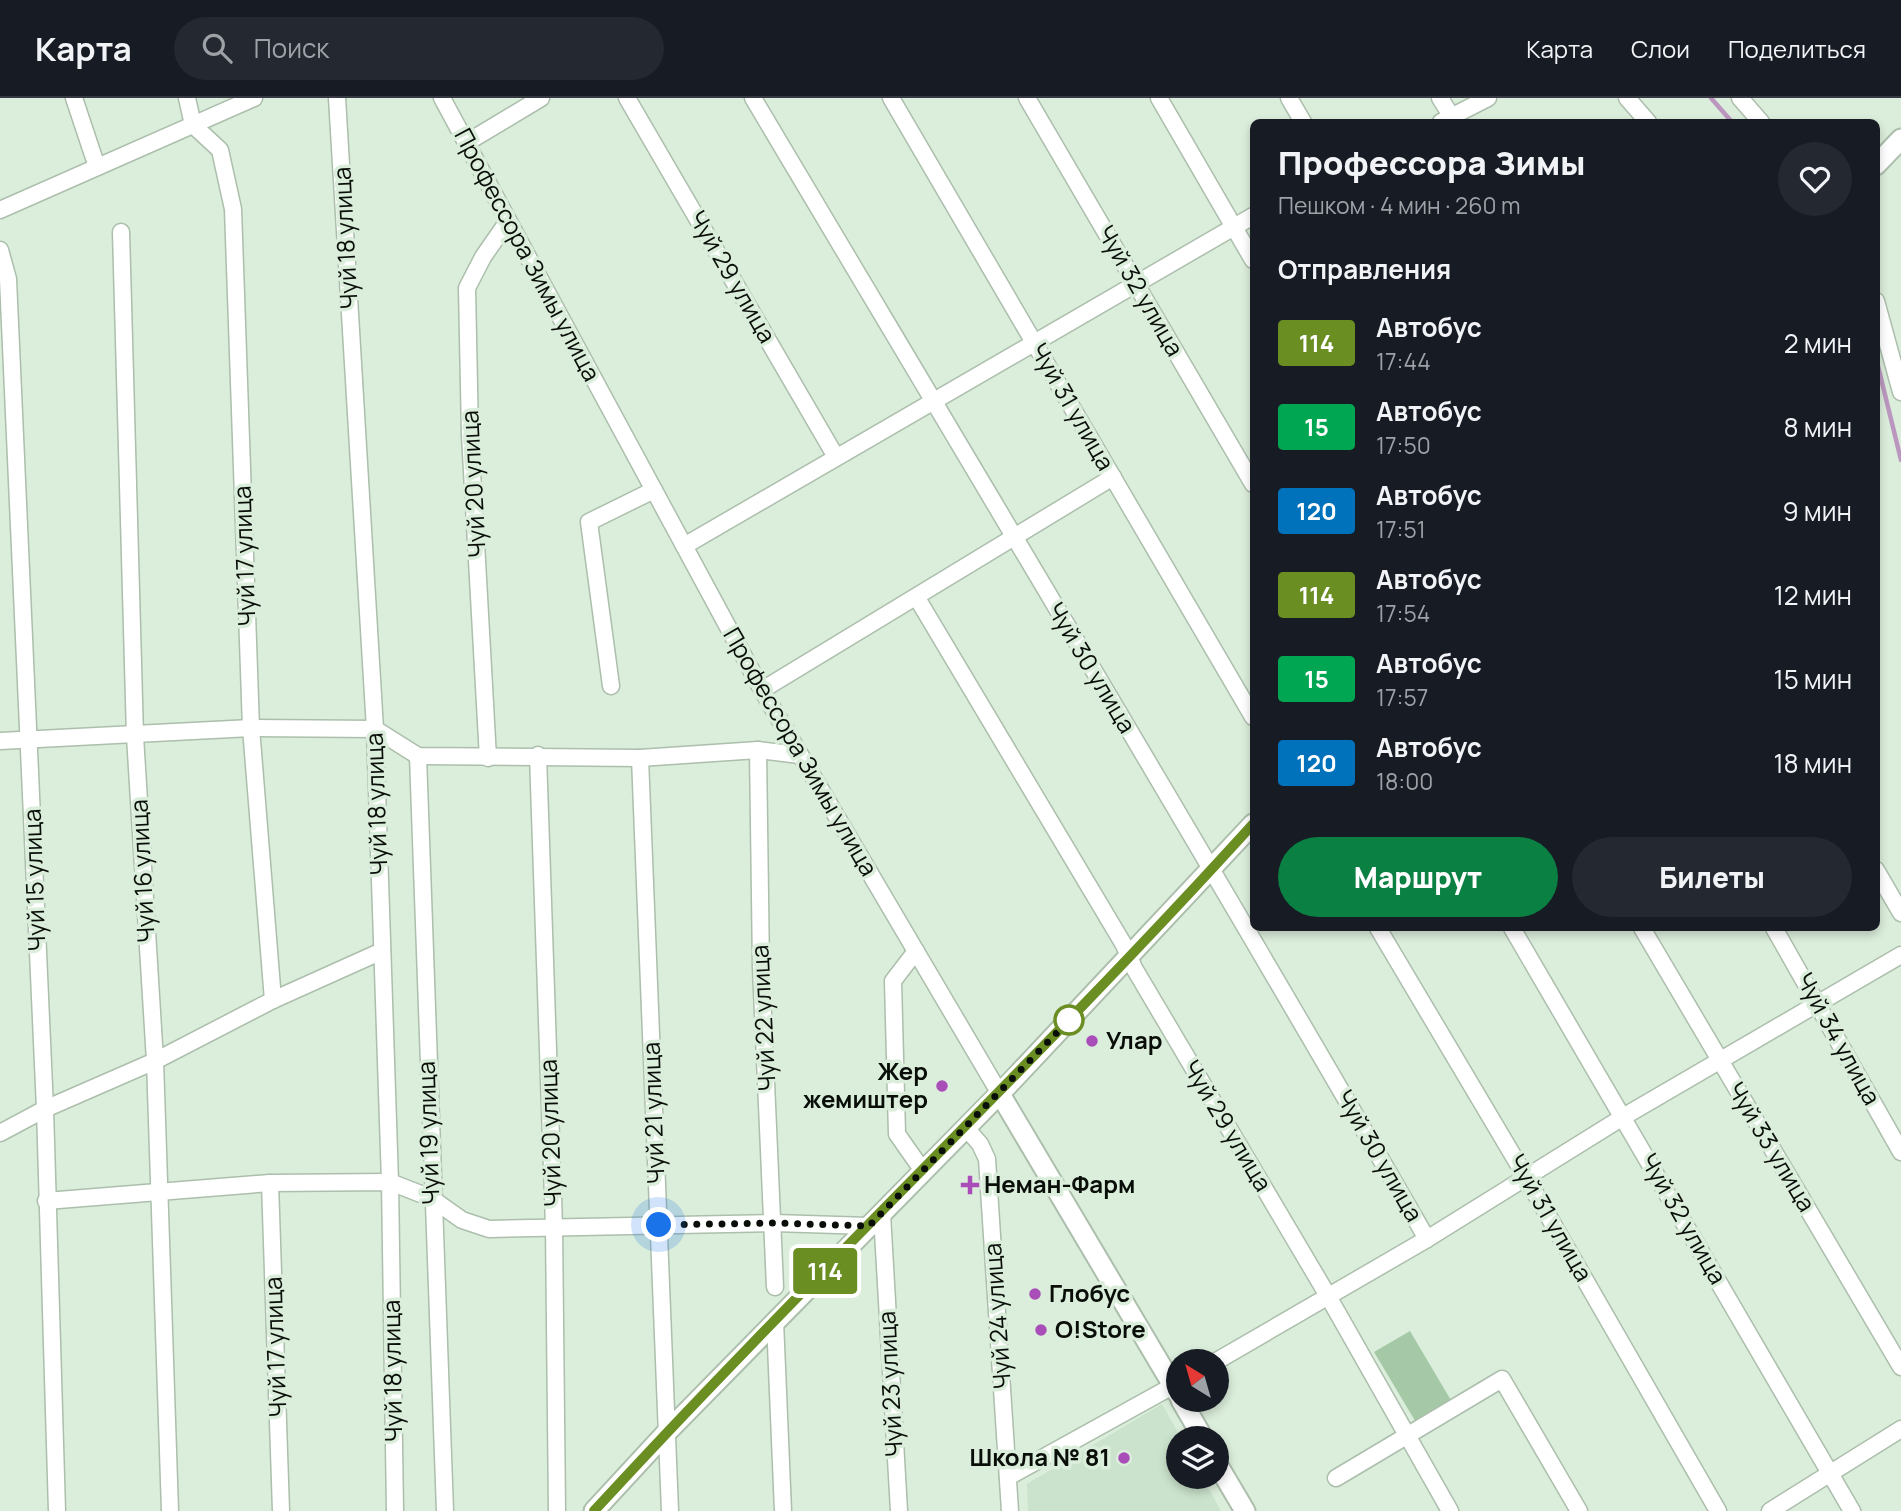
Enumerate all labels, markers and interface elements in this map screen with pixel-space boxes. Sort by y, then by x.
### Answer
search box [174,17,664,80]
text: Карта [35,26,132,71]
icon: search [198,29,236,67]
text: Поиск [254,30,329,66]
text: Карта [1526,32,1593,65]
text: Слои [1631,32,1690,65]
text: Поделиться [1728,32,1866,65]
street label: Профессора Зимы улица [448,122,609,387]
text: Профессора Зимы [1278,140,1585,185]
button: heart [1778,142,1852,216]
street label: Чуй 18 улица [324,166,365,310]
text: Пешком · 4 мин · 260 m [1278,189,1521,221]
street label: Чуй 29 улица [682,204,785,349]
street label: Чуй 32 улица [1090,219,1192,362]
text: Отправления [1278,251,1451,287]
text: Автобус [1376,309,1482,345]
text: 2 мин [1784,325,1852,361]
text: 114 [1299,326,1334,359]
street label: Чуй 31 улица [1024,337,1123,476]
text: 17:44 [1376,345,1431,377]
text: Автобус [1376,393,1482,429]
text: 8 мин [1784,409,1852,445]
street label: Чуй 20 улица [452,410,493,559]
text: 15 [1304,410,1329,443]
text: 17:50 [1376,429,1431,461]
text: Автобус [1376,477,1482,513]
street label: Чуй 17 улица [225,485,262,627]
text: 9 мин [1783,493,1852,529]
text: 120 [1296,494,1337,527]
text: 17:51 [1376,513,1426,545]
text: Автобус [1376,561,1482,597]
text: 12 мин [1774,577,1852,613]
text: 114 [1299,578,1334,611]
street label: Чуй 30 улица [1040,596,1144,739]
text: 17:54 [1376,597,1430,629]
street label: Профессора Зимы улица [717,621,886,882]
text: Автобус [1376,645,1482,681]
text: 15 мин [1774,661,1852,697]
text: 15 [1304,662,1329,695]
text: 17:57 [1376,681,1428,713]
text: Автобус [1376,729,1482,765]
street label: Чуй 18 улица [357,732,394,876]
text: 18 мин [1773,745,1852,781]
text: 120 [1296,746,1337,779]
text: 18:00 [1376,765,1433,797]
street label: Чуй 16 улица [121,799,162,944]
street label: Чуй 15 улица [15,808,52,952]
button: Маршрут [1278,837,1558,917]
button: Билеты [1572,837,1852,917]
street label: Чуй 22 улица [742,944,783,1092]
street label: Чуй 34 улица [1789,966,1889,1110]
unlabelled marker [1054,1005,1084,1035]
place label: Улар [1106,1023,1163,1056]
marker: Улар [1084,1033,1100,1049]
street label: Чуй 21 улица [634,1041,671,1185]
street label: Чуй 29 улица [1176,1053,1280,1197]
place label: Жер жемиштер [803,1054,928,1115]
street label: Чуй 20 улица [530,1059,569,1207]
street label: Чуй 19 улица [409,1061,446,1205]
street label: Чуй 33 улица [1721,1075,1824,1217]
marker: Жер жемиштер [934,1078,950,1094]
street label: Чуй 30 улица [1329,1083,1431,1227]
street label: Чуй 32 улица [1633,1147,1735,1290]
street label: Чуй 31 улица [1502,1148,1601,1287]
place label: Неман-Фарм [984,1167,1135,1200]
marker: Неман-Фарм [962,1177,978,1193]
your location [641,1207,676,1242]
street label: Чуй 24 улица [975,1242,1018,1390]
line badge: 114 [785,1248,865,1294]
text: 114 [807,1254,843,1287]
street label: Чуй 17 улица [256,1276,293,1418]
place label: Глобус [1049,1276,1130,1309]
marker: Глобус [1027,1286,1043,1302]
street label: Чуй 18 улица [374,1299,409,1443]
street label: Чуй 23 улица [869,1310,910,1458]
place label: O!Store [1055,1312,1146,1345]
marker: O!Store [1033,1322,1049,1338]
north arrow [1166,1349,1228,1412]
map controls [1166,1349,1229,1489]
button: layers [1166,1426,1229,1489]
place label: Школа № 81 [969,1440,1110,1473]
marker: Школа № 81 [1116,1450,1132,1466]

